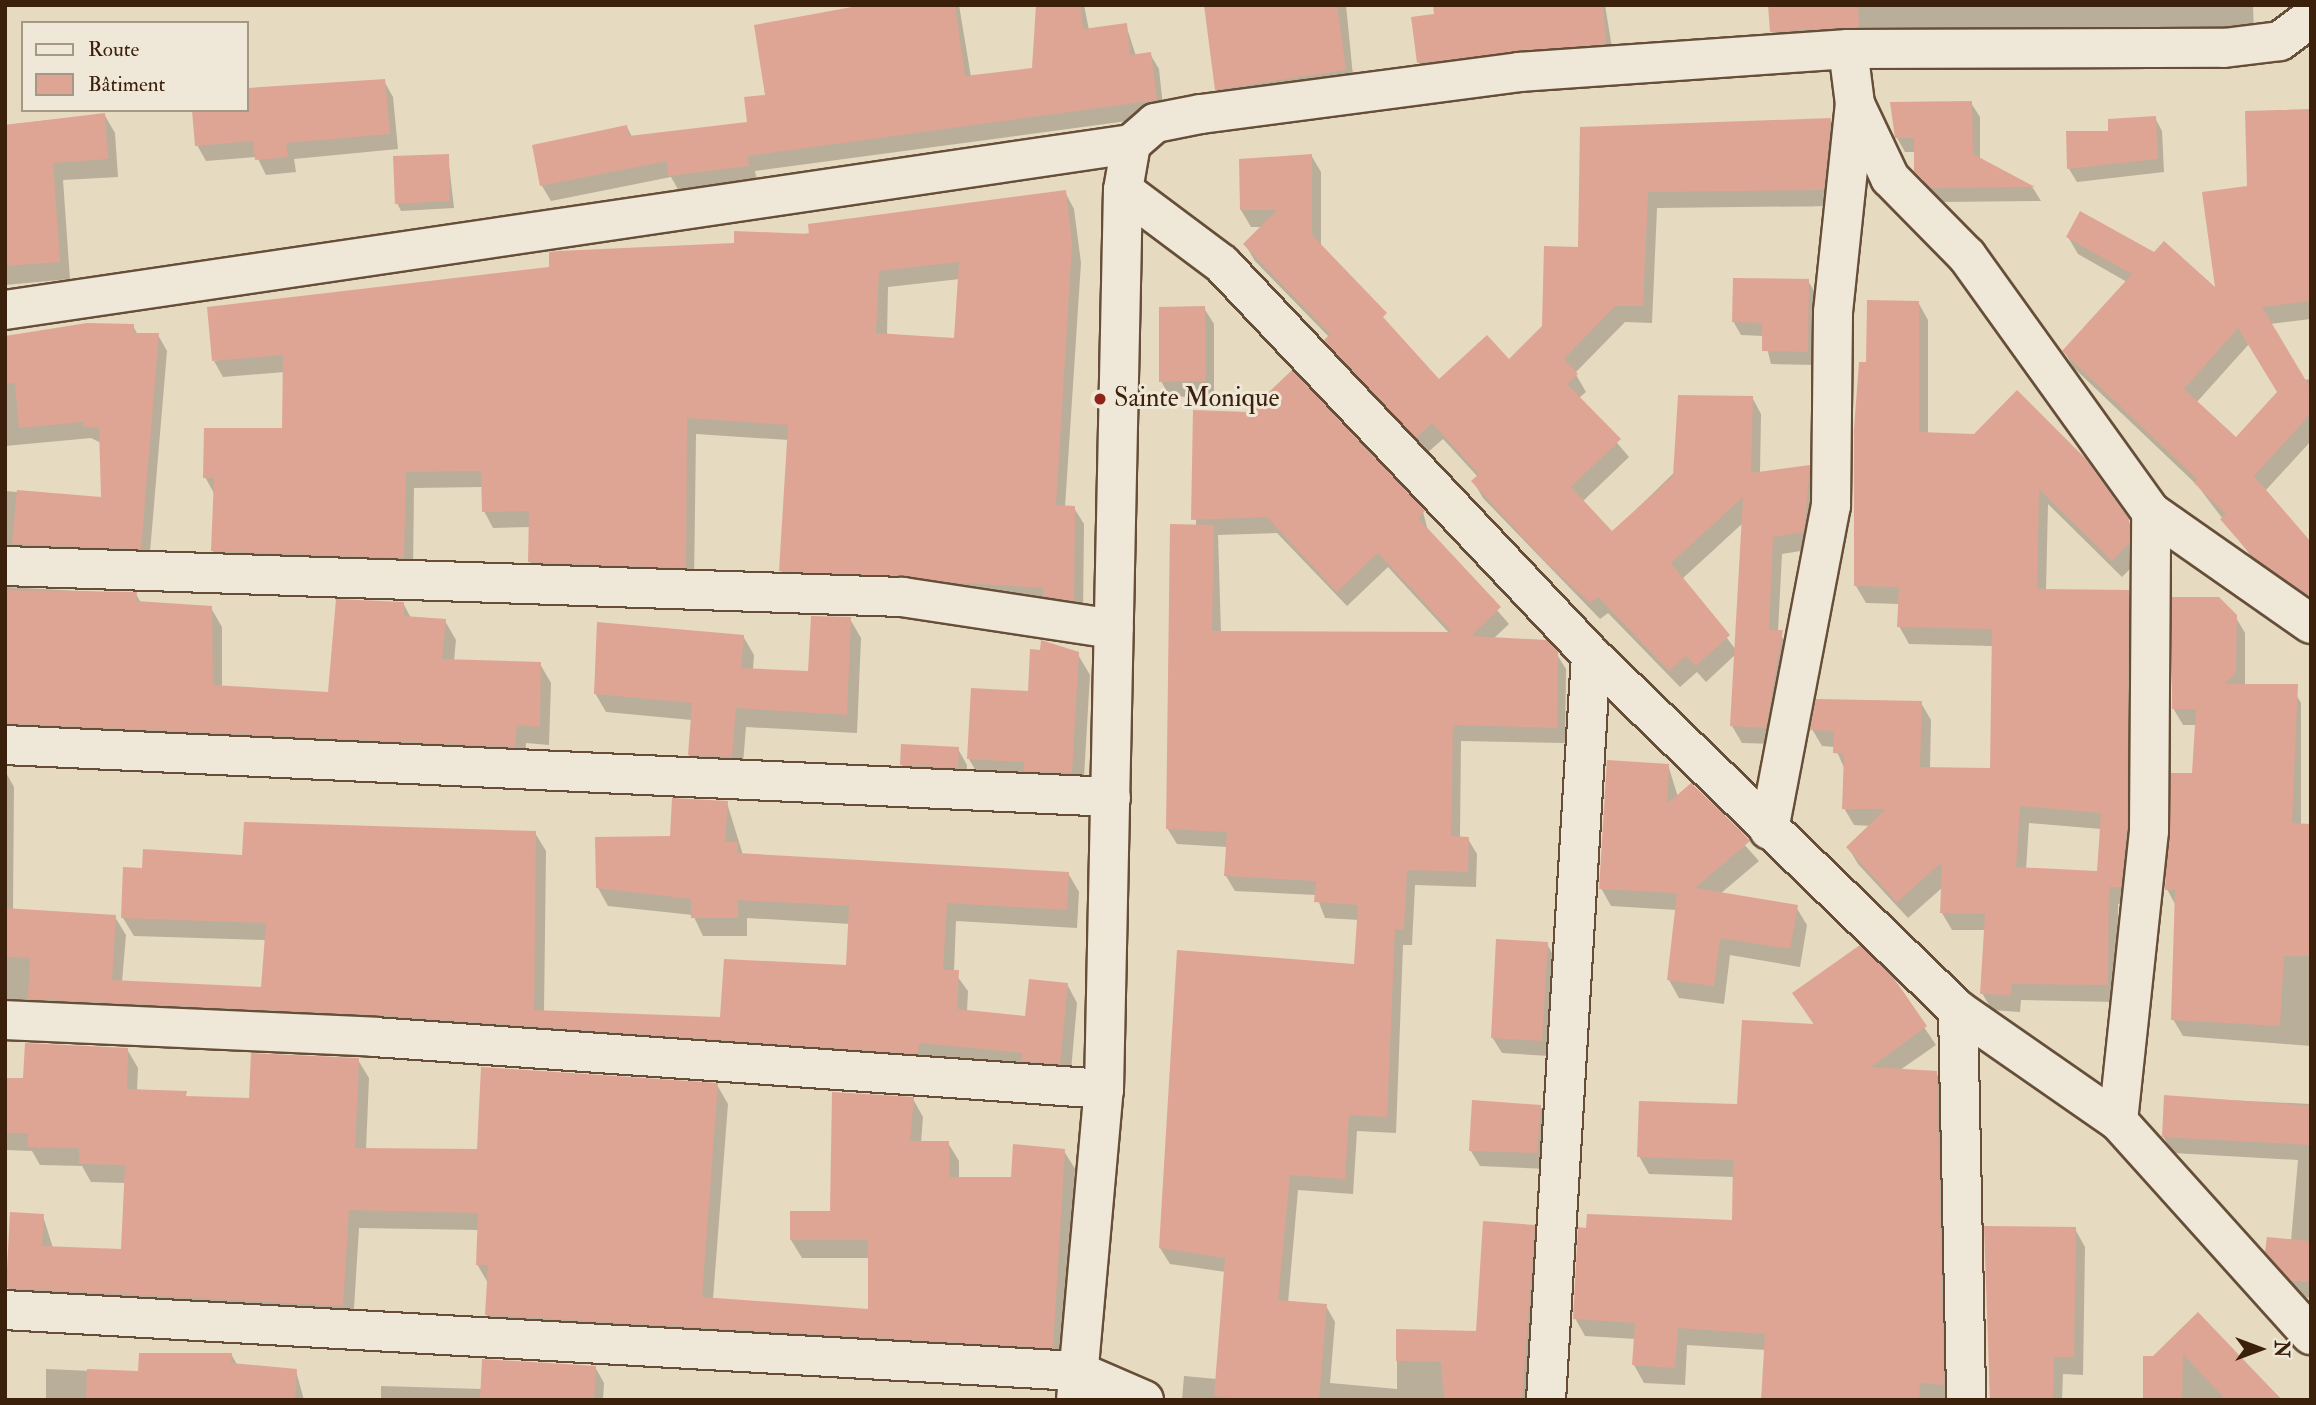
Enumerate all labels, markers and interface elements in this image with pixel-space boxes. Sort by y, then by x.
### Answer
legend [21,21,248,112]
text: Route [88,36,139,63]
text: Bâtiment [88,71,165,98]
place label: Sainte Monique [1114,383,1279,415]
marker: Sainte Monique [1092,391,1108,407]
north arrow [2225,1314,2295,1384]
text: N [2269,1340,2293,1358]

